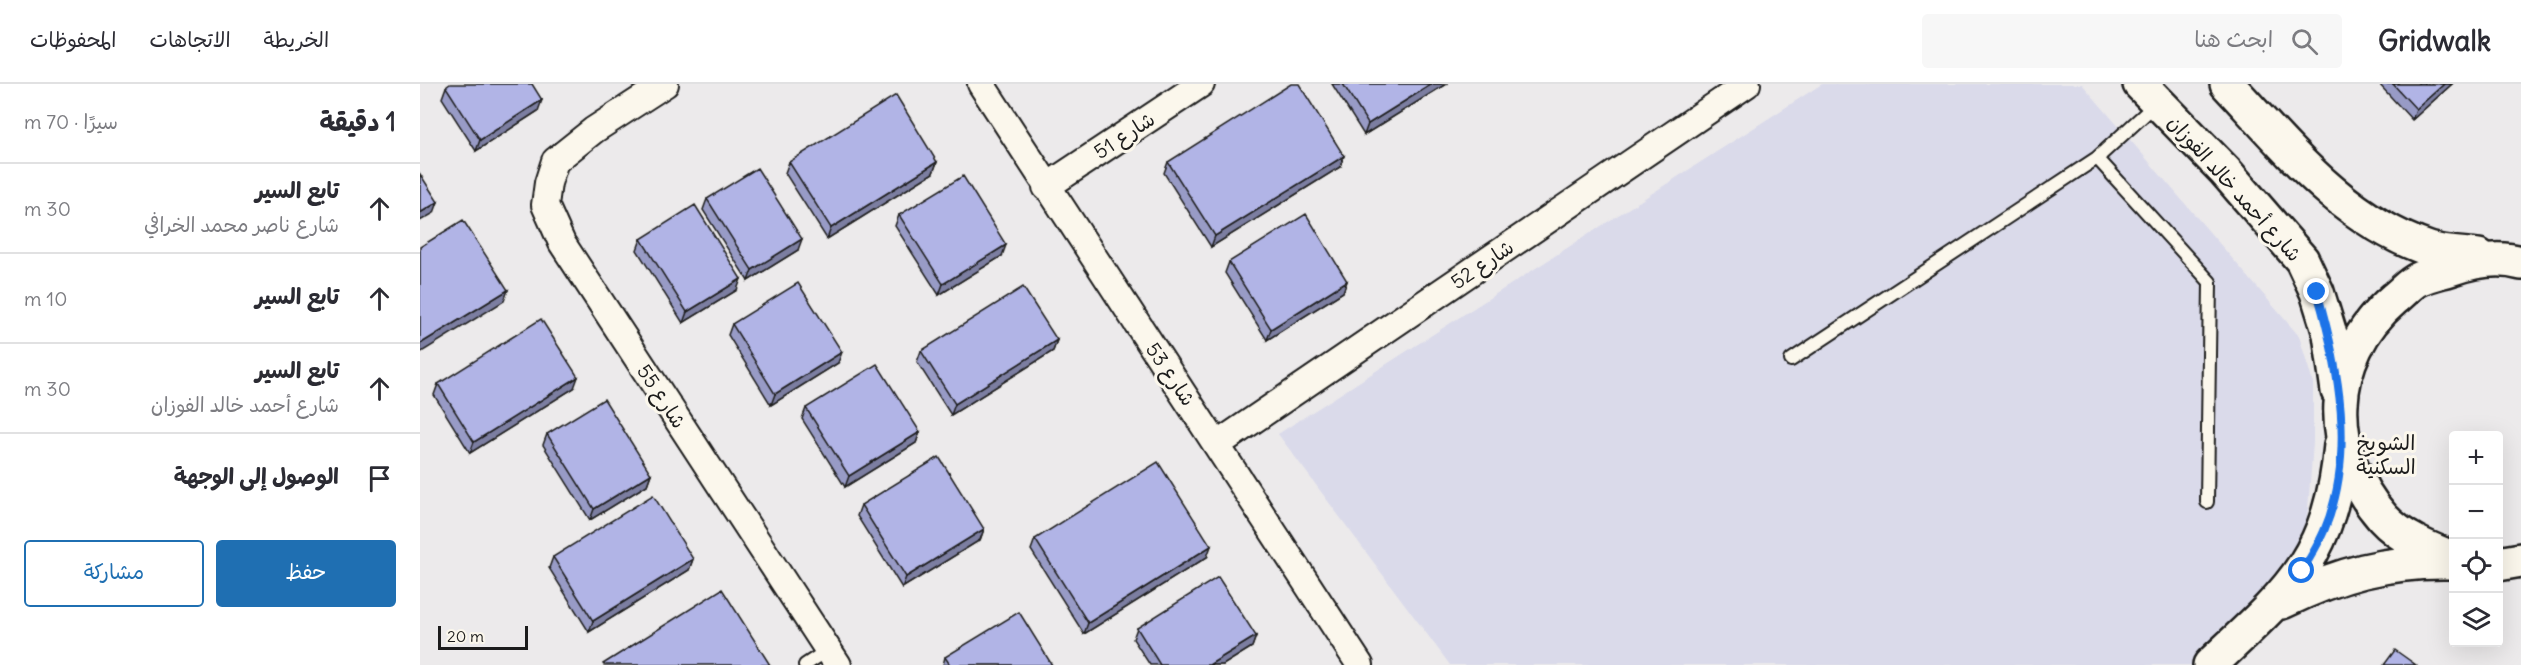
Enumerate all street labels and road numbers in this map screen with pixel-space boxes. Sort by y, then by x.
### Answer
street label: شارع 51 [1089,106,1160,166]
street label: شارع أحمد خالد الفوزان [2161,110,2307,268]
street label: شارع 52 [1446,234,1519,296]
street label: شارع 53 [1139,338,1201,412]
street label: شارع 55 [630,359,692,434]

